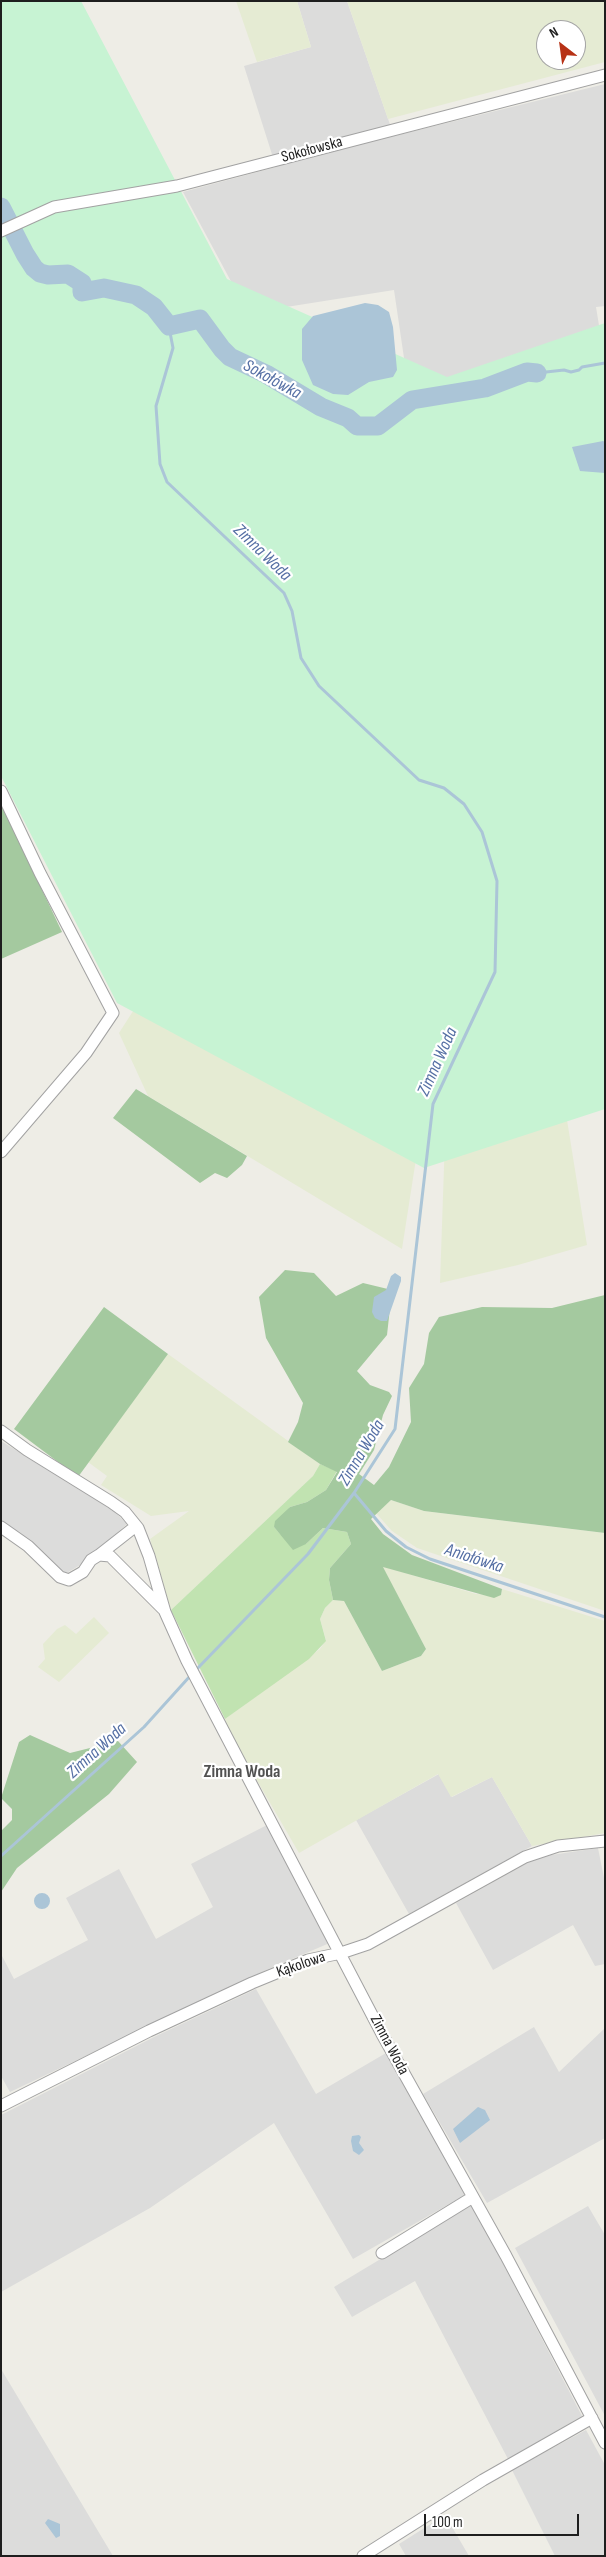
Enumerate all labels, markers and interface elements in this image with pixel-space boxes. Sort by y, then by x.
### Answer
north arrow [536,20,586,70]
text: N [546,23,561,42]
street label: Sokołowska [279,133,345,167]
water label: Sokołówka [239,355,305,405]
water label: Zimna Woda [228,520,296,586]
water label: Zimna Woda [413,1024,463,1100]
water label: Zimna Woda [334,1416,390,1490]
water label: Aniołówka [442,1539,506,1579]
water label: Zimna Woda [63,1719,131,1783]
district label: Zimna Woda [204,1761,280,1783]
street label: Kąkolowa [274,1948,328,1982]
street label: Zimna Woda [365,2012,413,2078]
scale bar [426,2504,581,2536]
text: 100 m [432,2513,463,2532]

